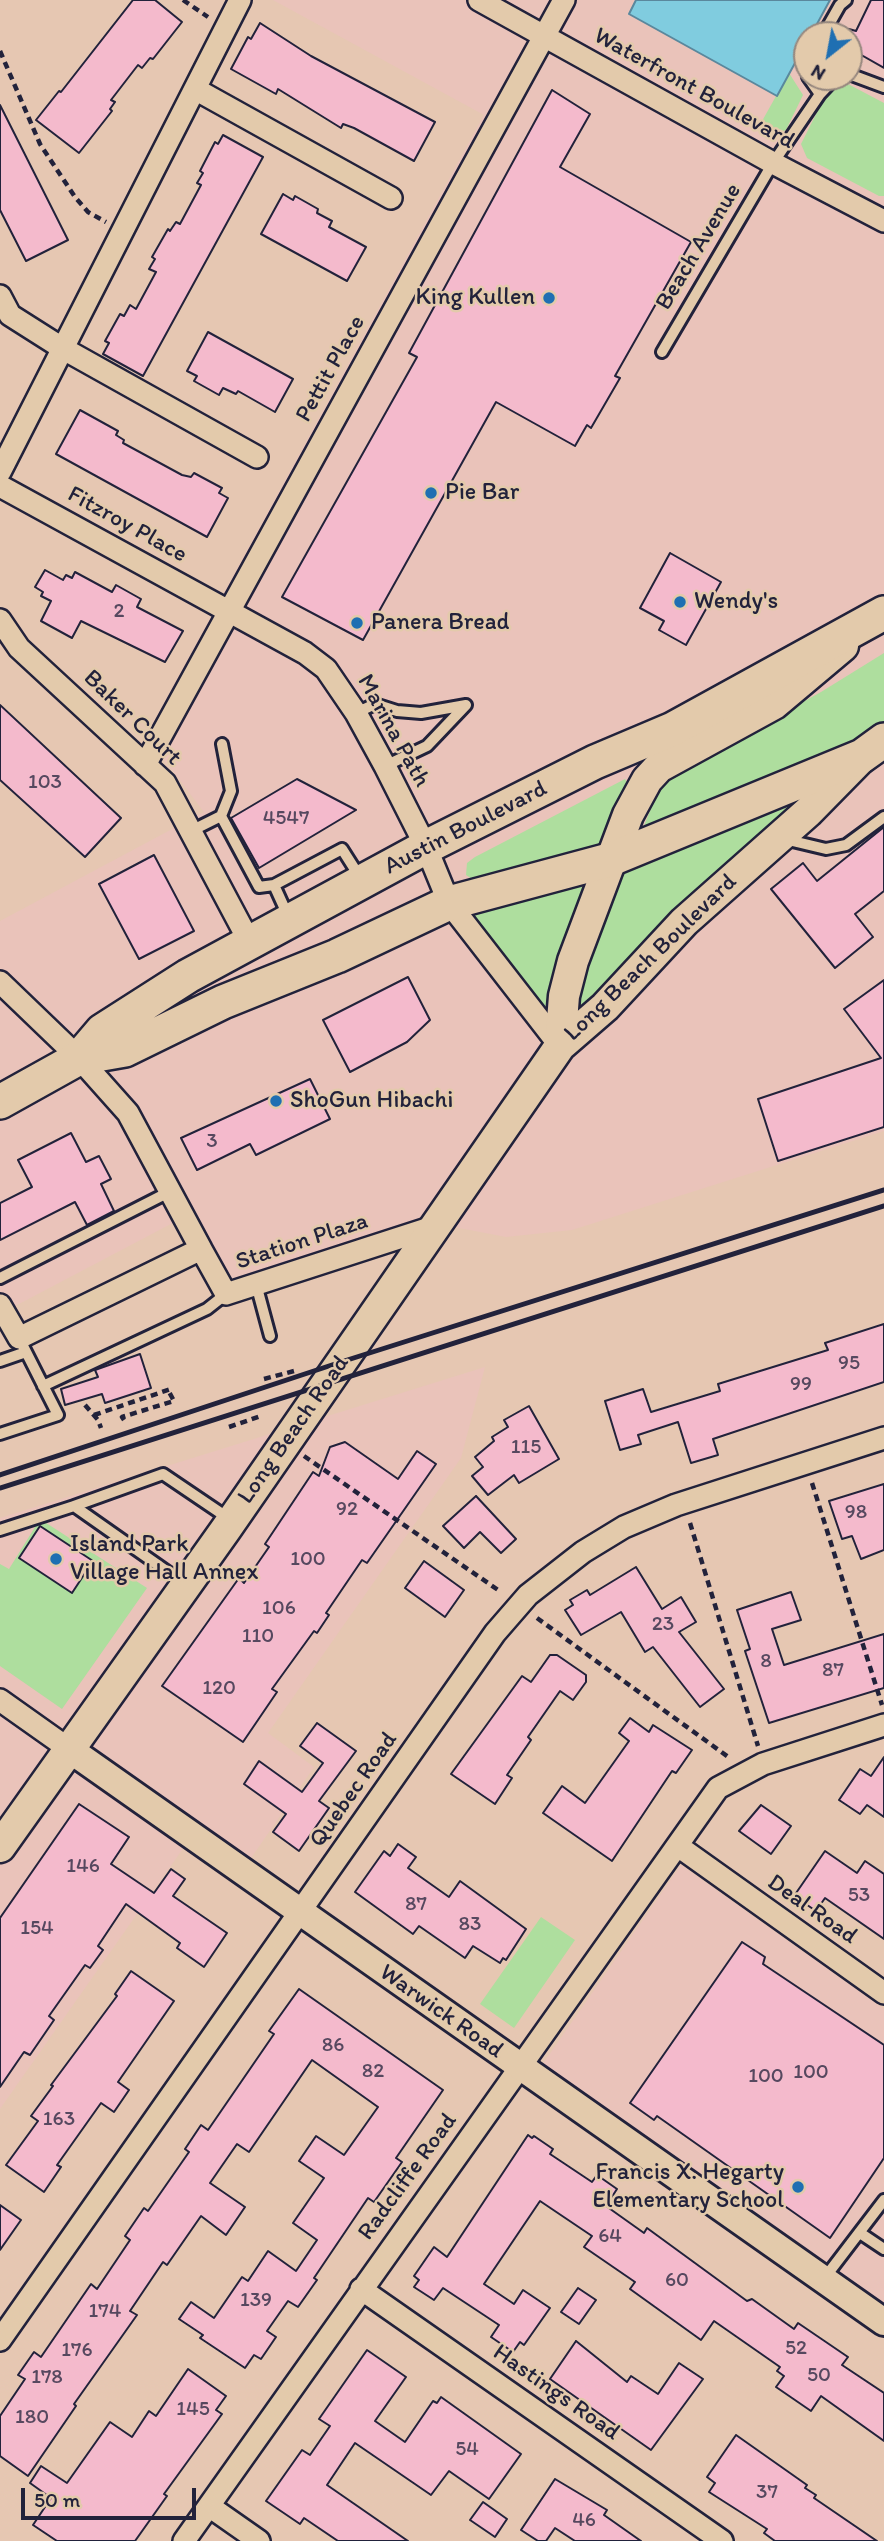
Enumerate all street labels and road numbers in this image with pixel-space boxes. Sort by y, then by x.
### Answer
street label: Waterfront Boulevard [589,22,799,156]
street label: Beach Avenue [650,178,748,316]
street label: Pettit Place [290,311,372,427]
street label: Fitzroy Place [62,480,192,570]
street label: Baker Court [77,664,187,772]
street label: Marina Path [350,670,436,792]
street label: Austin Boulevard [380,775,552,881]
street label: Long Beach Boulevard [559,868,743,1048]
street label: Station Plaza [232,1207,372,1277]
street label: Long Beach Road [232,1350,356,1510]
street label: Quebec Road [304,1727,404,1853]
street label: Deal Road [762,1869,862,1951]
street label: Warwick Road [373,1959,509,2065]
street label: Radcliffe Road [352,2108,464,2246]
street label: Hastings Road [487,2339,625,2447]

